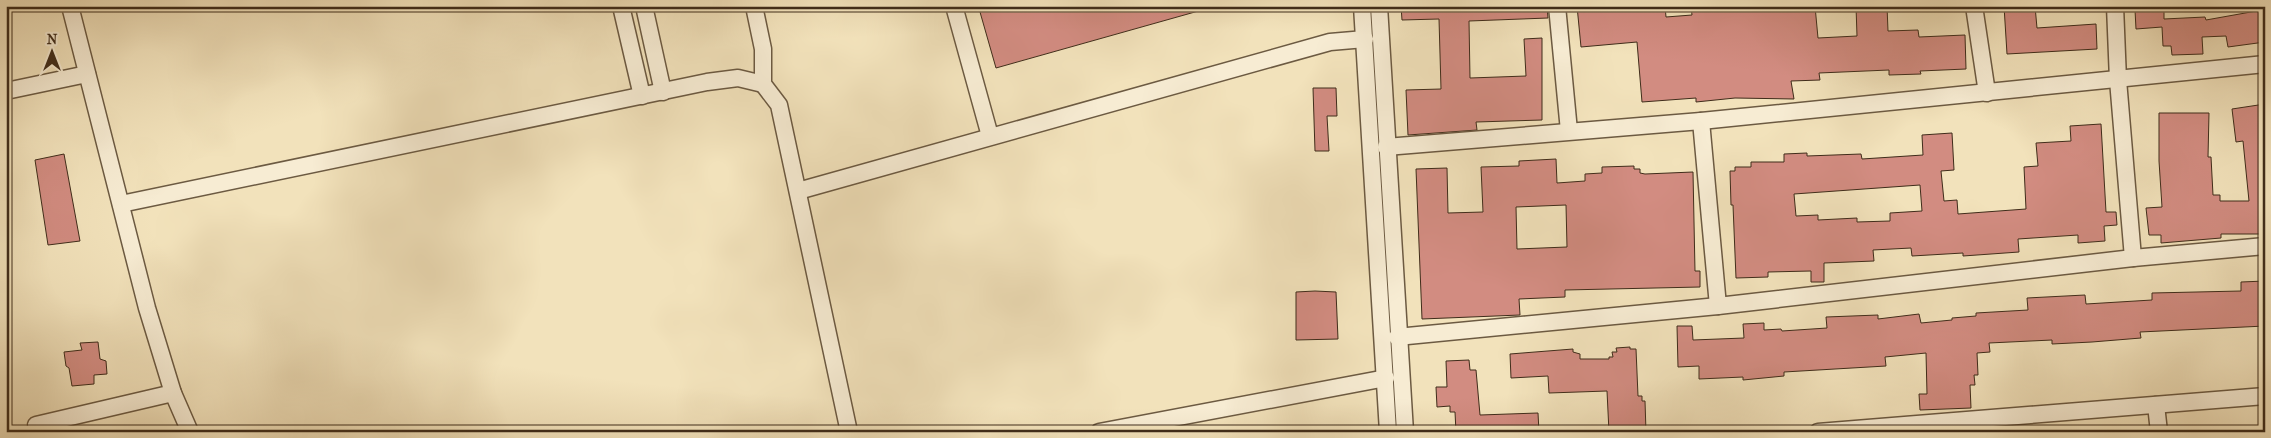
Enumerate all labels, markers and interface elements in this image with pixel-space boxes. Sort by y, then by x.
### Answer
north arrow [28,28,78,78]
text: N [47,31,58,48]

